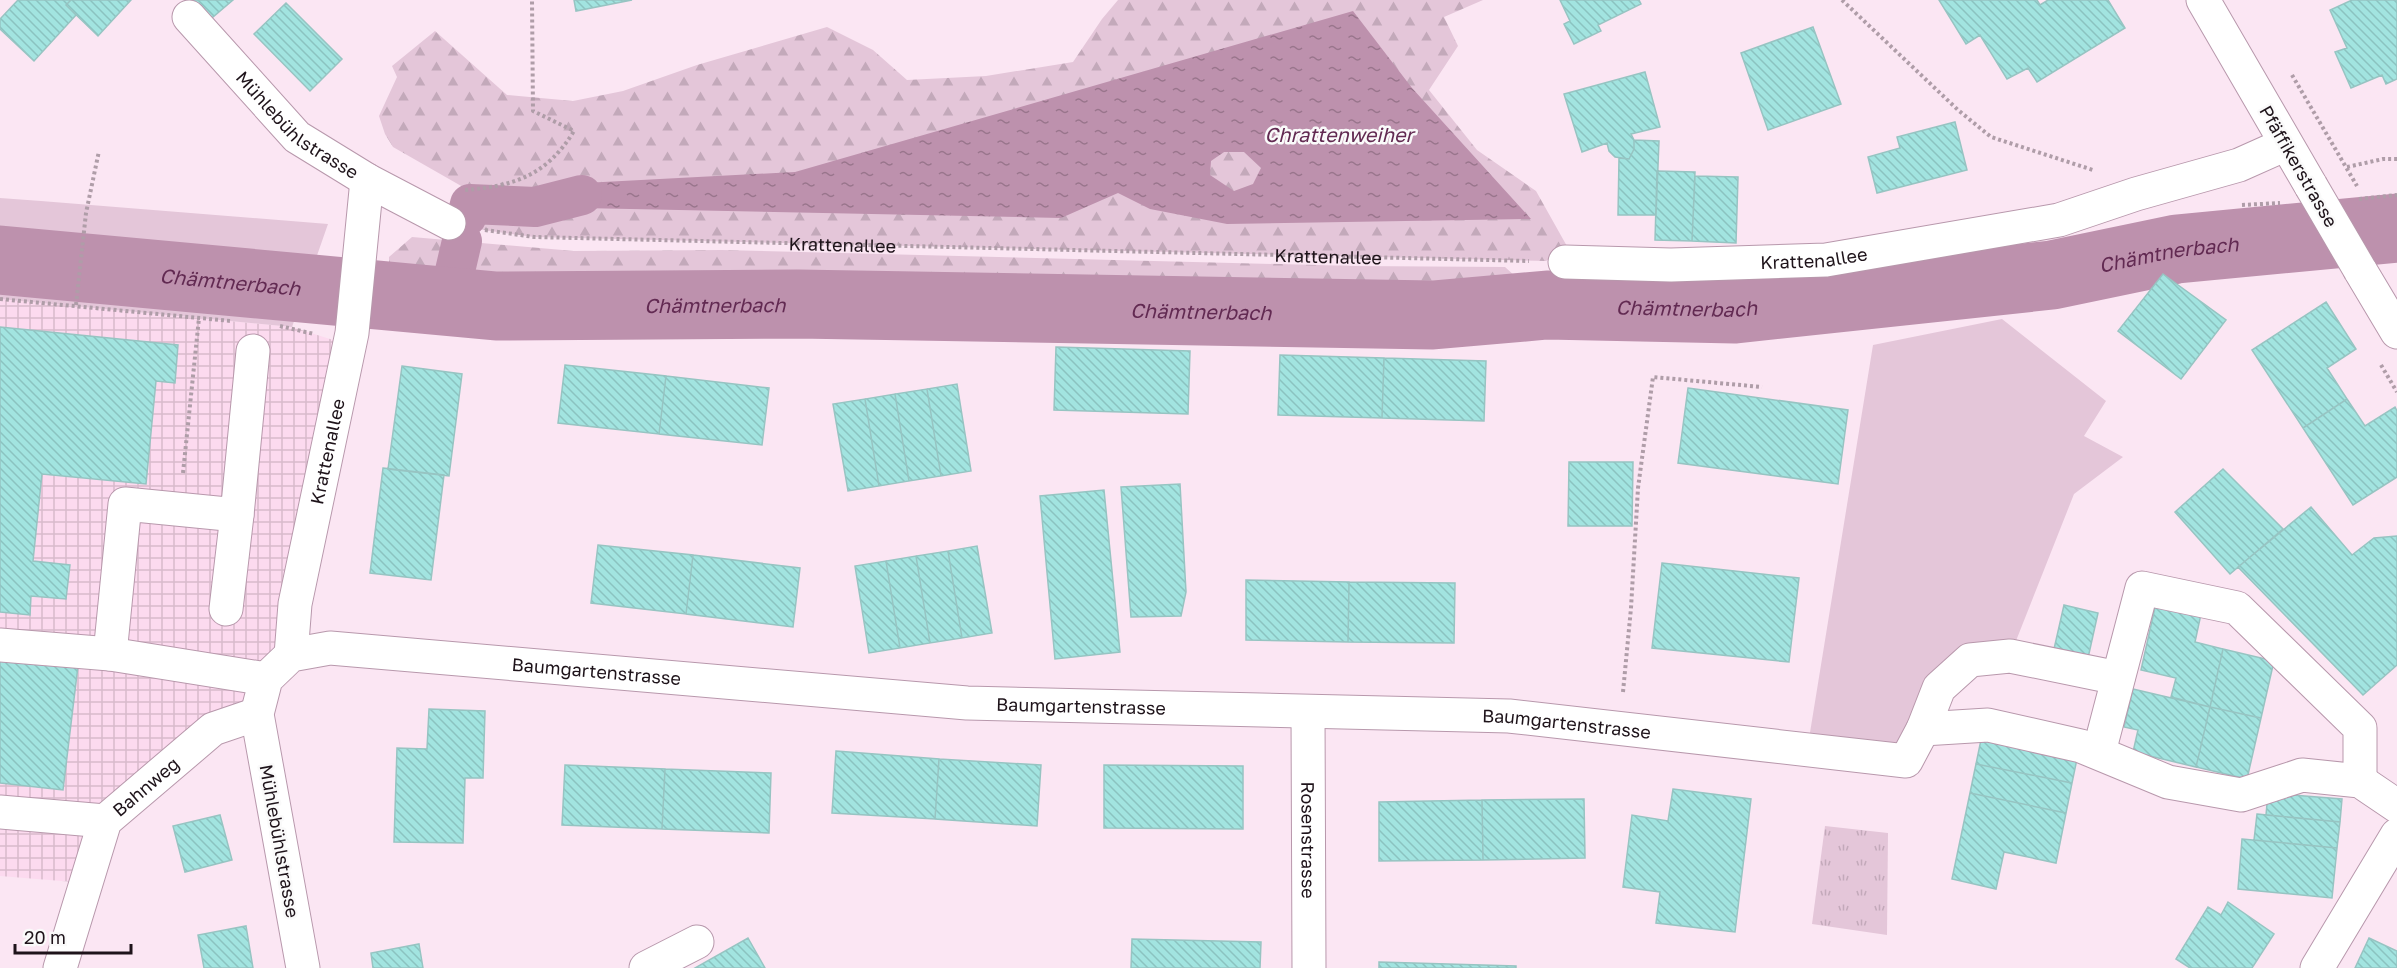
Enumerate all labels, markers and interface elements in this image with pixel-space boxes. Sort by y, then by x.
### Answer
street label: Mühlebühlstrasse [232,66,363,183]
street label: Pfäffikerstrasse [2255,101,2343,231]
water label: Chrattenweiher [1265,122,1417,146]
water label: Chämtnerbach [2096,231,2240,277]
street label: Krattenallee [788,232,896,257]
street label: Krattenallee [1760,242,1869,273]
street label: Krattenallee [1274,244,1382,268]
water label: Chämtnerbach [159,263,302,300]
water label: Chämtnerbach [644,292,786,317]
water label: Chämtnerbach [1615,294,1759,321]
water label: Chämtnerbach [1130,298,1272,324]
street label: Krattenallee [305,397,349,506]
street label: Baumgartenstrasse [511,653,682,689]
street label: Baumgartenstrasse [996,693,1166,719]
street label: Baumgartenstrasse [1482,704,1652,743]
street label: Bahnweg [108,752,183,821]
street label: Mühlebühlstrasse [256,763,304,919]
street label: Rosenstrasse [1297,781,1320,899]
scale bar [15,917,130,955]
text: 20 m [24,926,66,948]

